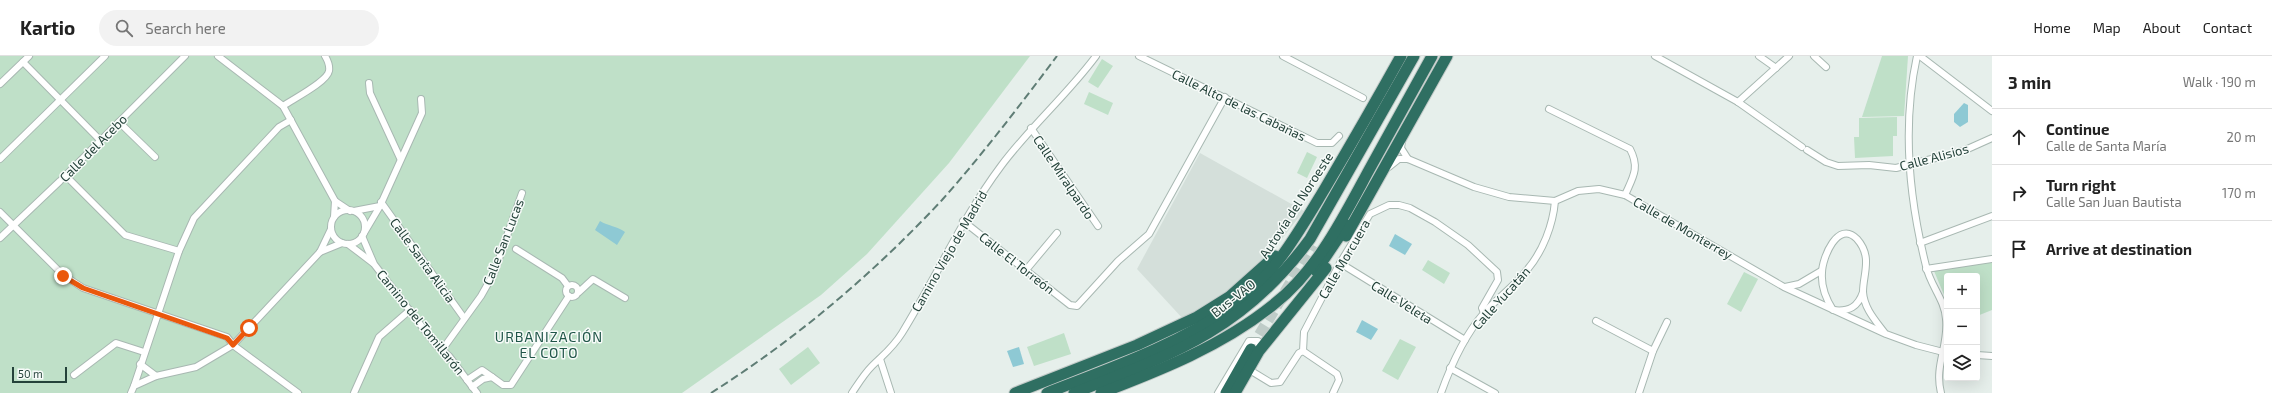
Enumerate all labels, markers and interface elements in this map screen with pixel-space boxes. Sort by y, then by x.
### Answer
search box [99,10,379,46]
text: Kartio [20,16,75,39]
icon: search [113,17,135,39]
text: Search here [145,19,226,37]
text: Home [2034,19,2071,36]
text: Map [2093,19,2121,36]
text: About [2143,19,2181,36]
text: Contact [2203,19,2252,36]
street label: Calle Alto de las Cabañas [1169,66,1309,144]
text: 3 min [2008,72,2051,92]
text: Walk · 190 m [2183,74,2256,90]
street label: Calle del Acebo [56,111,130,185]
text: Continue [2046,120,2109,138]
icon: ahead [2008,126,2030,148]
text: 20 m [2227,129,2256,145]
street label: Calle Miralpardo [1030,132,1098,222]
text: Calle de Santa María [2046,138,2167,154]
street label: Calle Alisios [1898,140,1970,174]
street label: Autovía del Noroeste [1256,149,1336,261]
text: Turn right [2046,176,2116,194]
icon: right [2008,182,2030,204]
text: 170 m [2222,185,2256,201]
street label: Camino Viejo de Madrid [908,187,990,315]
street label: Calle de Monterrey [1631,193,1736,263]
text: Calle San Juan Bautista [2046,194,2182,210]
street label: Calle San Lucas [479,197,527,287]
street label: Calle Santa Alicia [387,215,459,305]
street label: Calle Morcuera [1315,216,1373,302]
street label: Calle El Torreón [976,229,1058,297]
icon: arrive [2008,238,2030,260]
text: Arrive at destination [2046,240,2192,258]
street label: Calle Yucatán [1469,263,1533,333]
street label: Camino del Tomillarón [374,266,468,378]
route end [54,267,72,285]
map controls [1944,273,1980,381]
button: + [1944,273,1980,309]
street label: Bus-VAO [1208,276,1258,320]
street label: Calle Veleta [1368,277,1436,327]
button: − [1944,309,1980,345]
route start [240,319,258,337]
district label: URBANIZACIÓN EL COTO [495,328,603,361]
button: layers [1944,345,1980,381]
scale bar [12,365,67,384]
text: 50 m [18,367,43,380]

